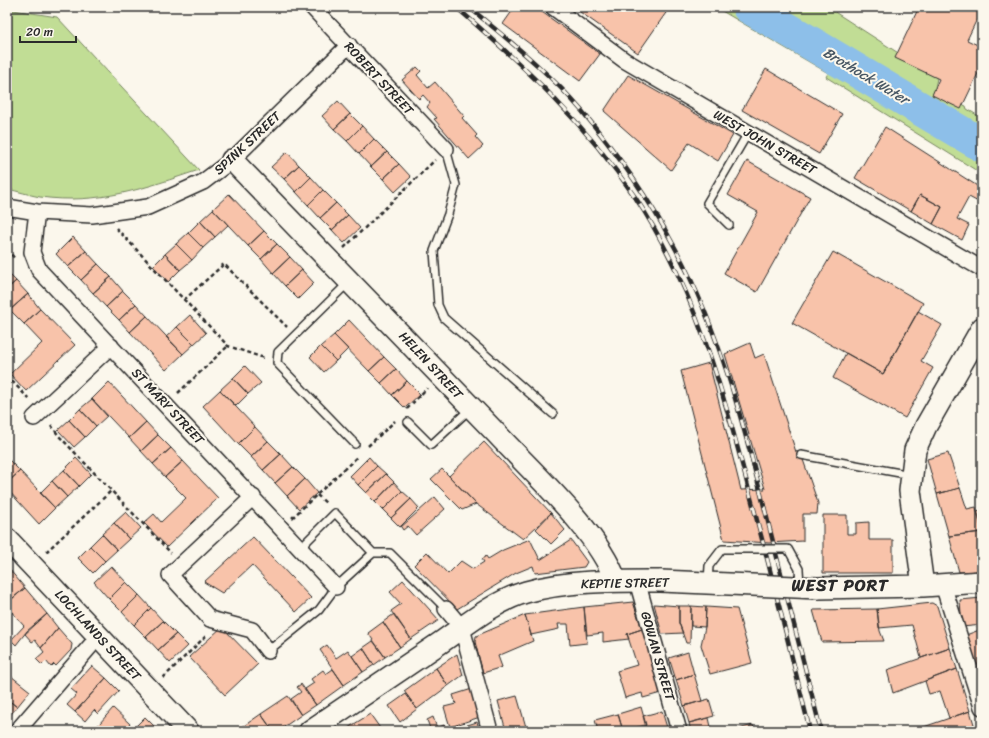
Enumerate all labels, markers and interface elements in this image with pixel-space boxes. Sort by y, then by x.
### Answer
scale bar [20,18,76,44]
text: 20 m [26,21,53,43]
street label: ROBERT STREET [339,36,420,121]
water label: Brothock Water [818,40,917,113]
street label: WEST JOHN STREET [709,103,822,181]
street label: SPINK STREET [208,105,287,180]
street label: HELEN STREET [393,325,469,405]
street label: ST MARY STREET [126,362,211,451]
district label: WEST PORT [791,570,889,600]
street label: KEPTIE STREET [581,571,670,595]
street label: LOCHLANDS STREET [49,584,148,687]
street label: GOWAN STREET [634,609,682,704]

